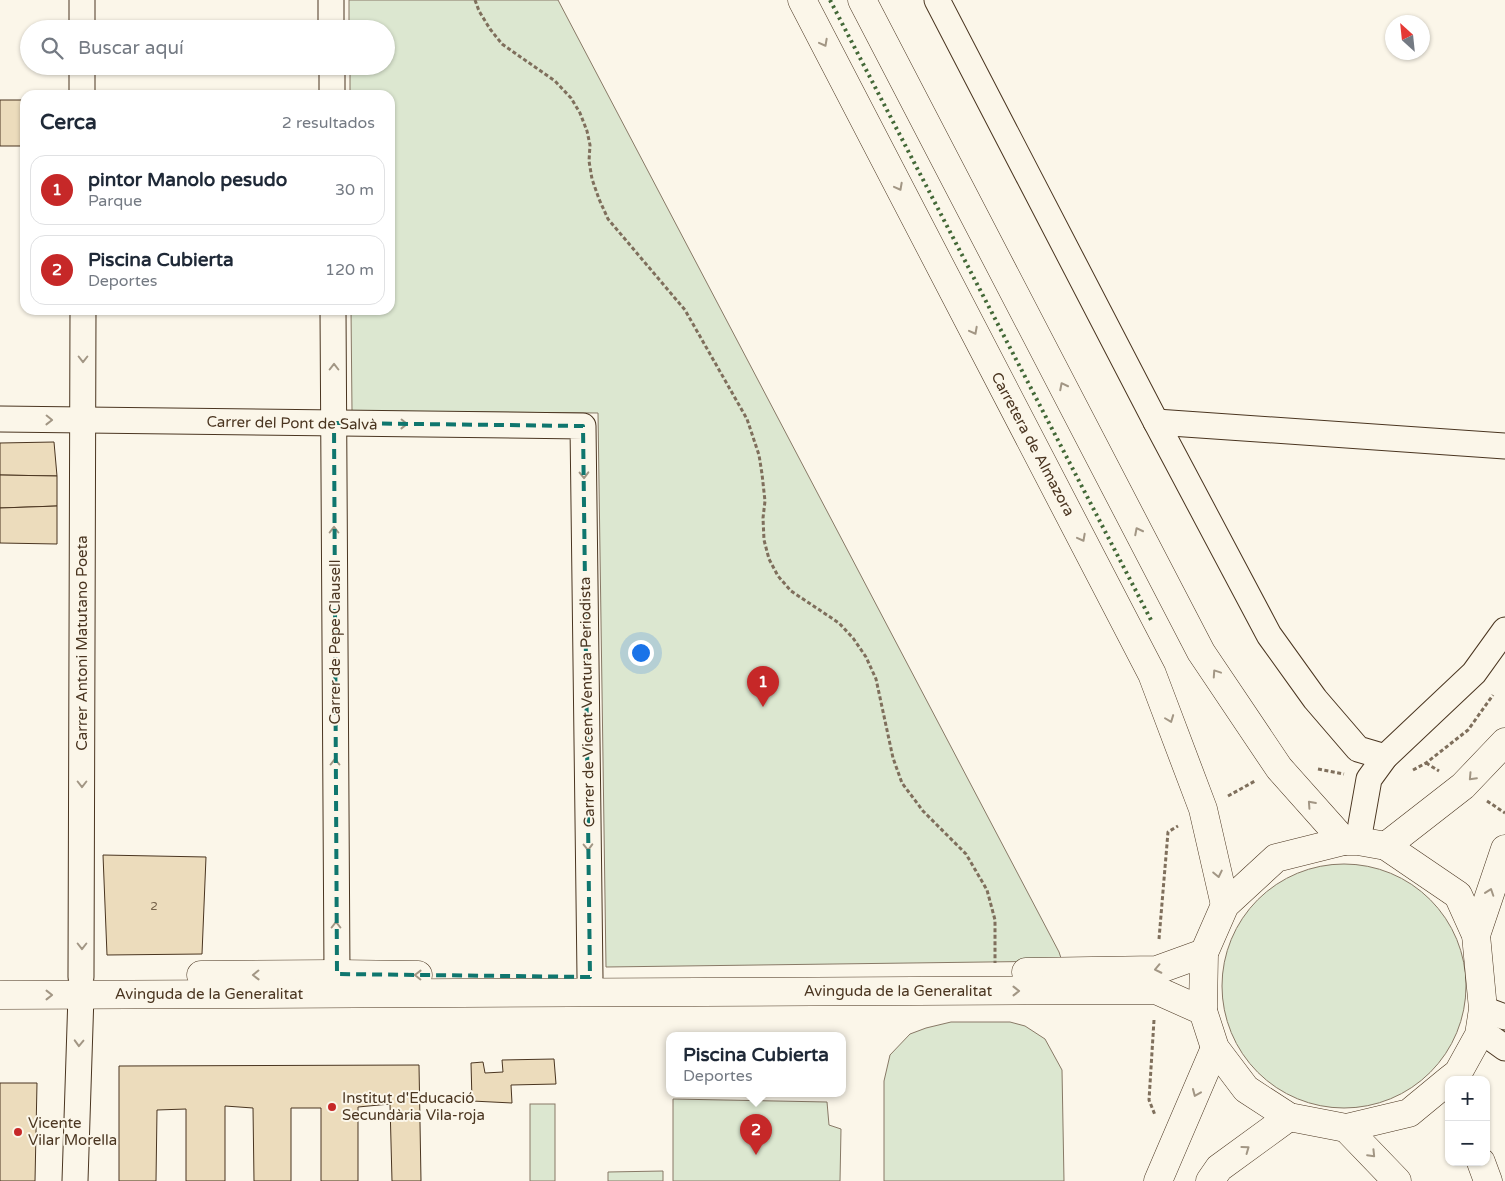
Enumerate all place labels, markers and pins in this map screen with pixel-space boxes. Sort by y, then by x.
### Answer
pin: 1 [747,666,779,707]
place label: Institut d'Educació Secundària Vila-roja [342,1089,485,1124]
marker: Institut d'Educació Secundària Vila-roja [326,1101,338,1113]
place label: Vicente Vilar Morella [28,1114,117,1149]
pin: 2 [740,1114,772,1155]
marker: Vicente Vilar Morella [12,1126,24,1138]

